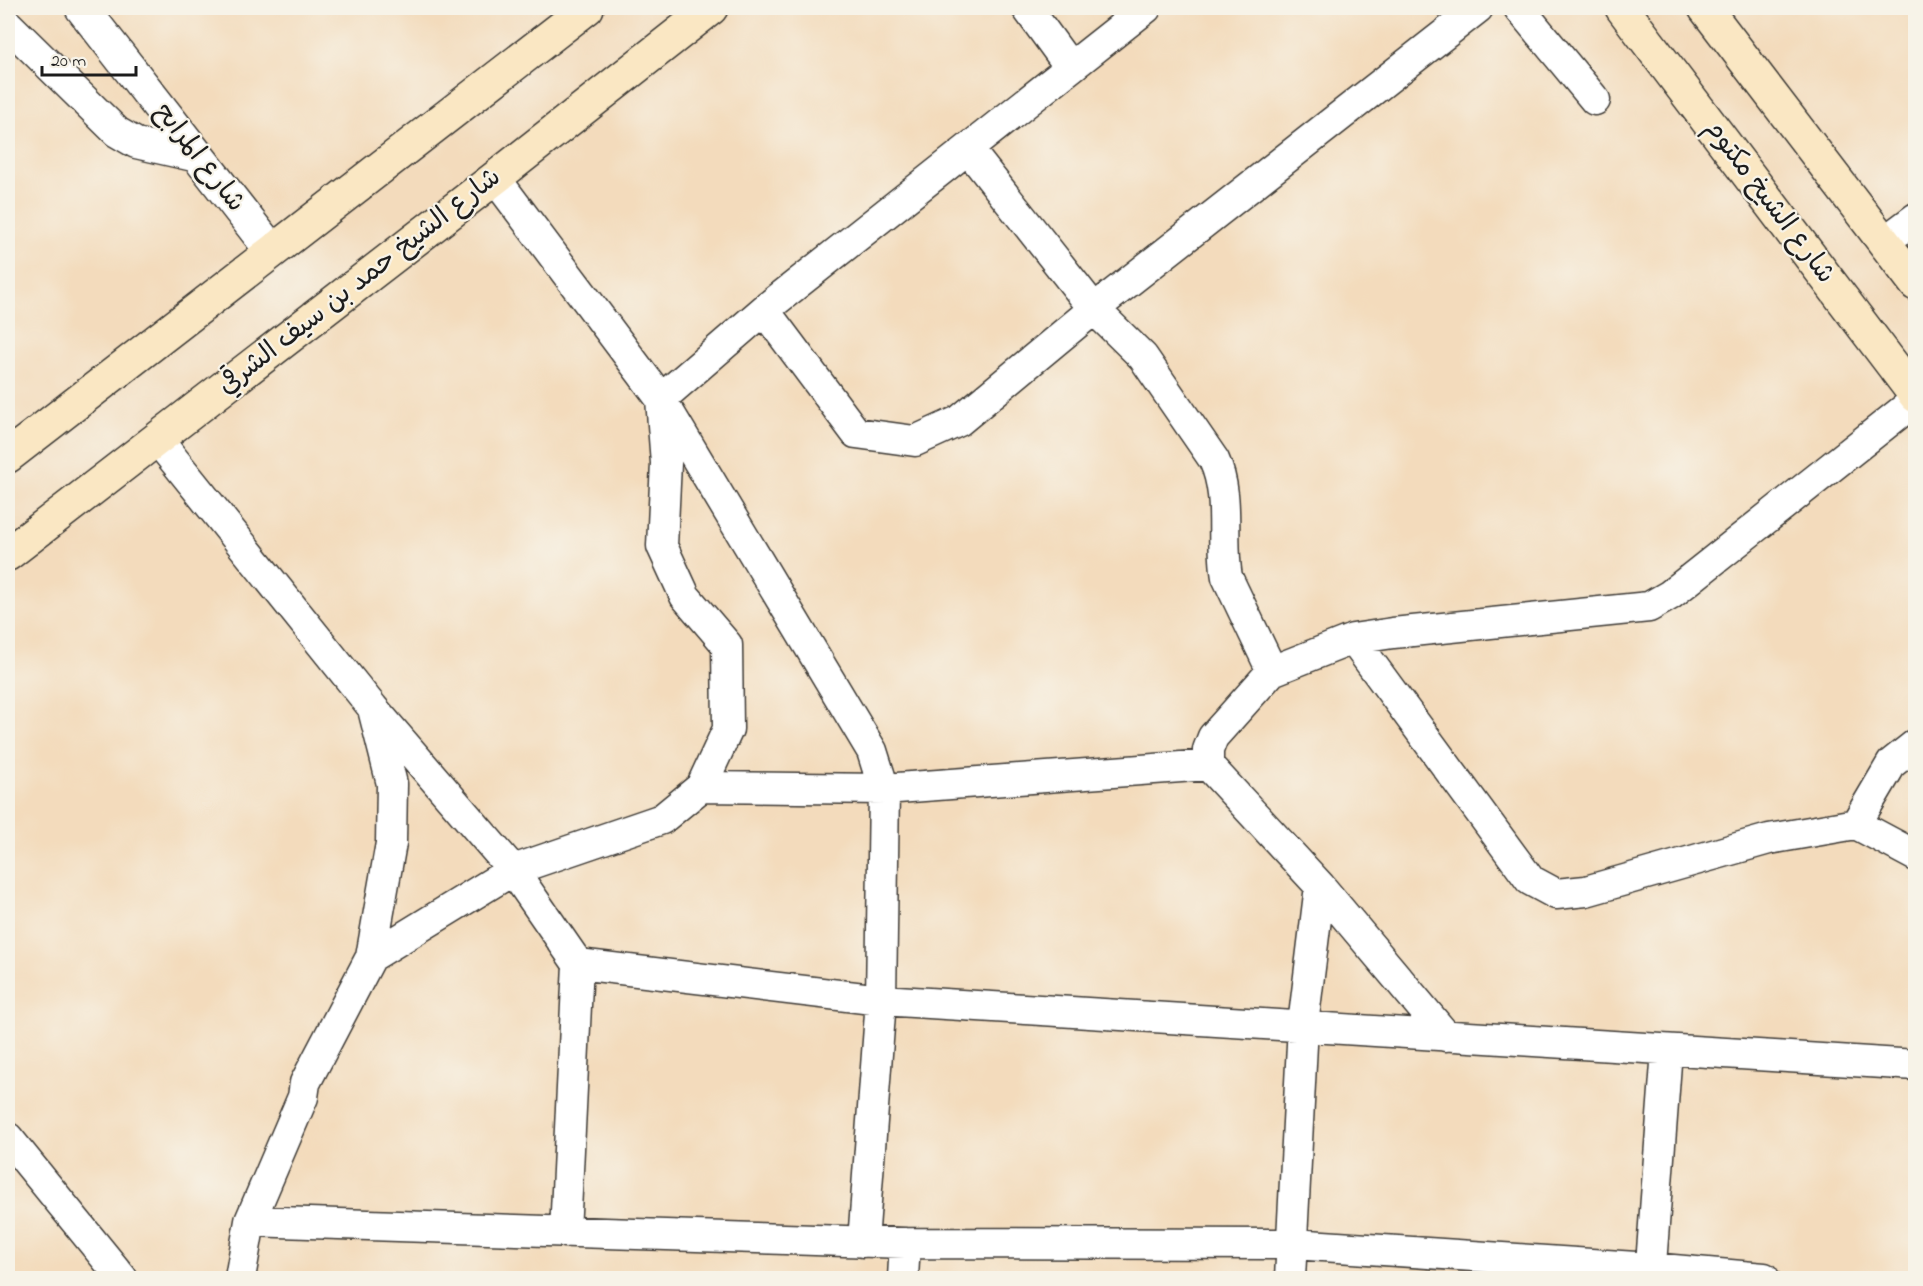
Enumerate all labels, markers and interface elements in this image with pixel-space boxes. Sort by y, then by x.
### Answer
scale bar [42,39,136,77]
text: 20 m [51,49,86,75]
street label: شارع المرابح [144,95,254,221]
street label: شارع الشيخ مكتوم [1694,112,1844,292]
street label: شارع الشيخ حمد بن سيف الشرقي [210,159,510,405]

